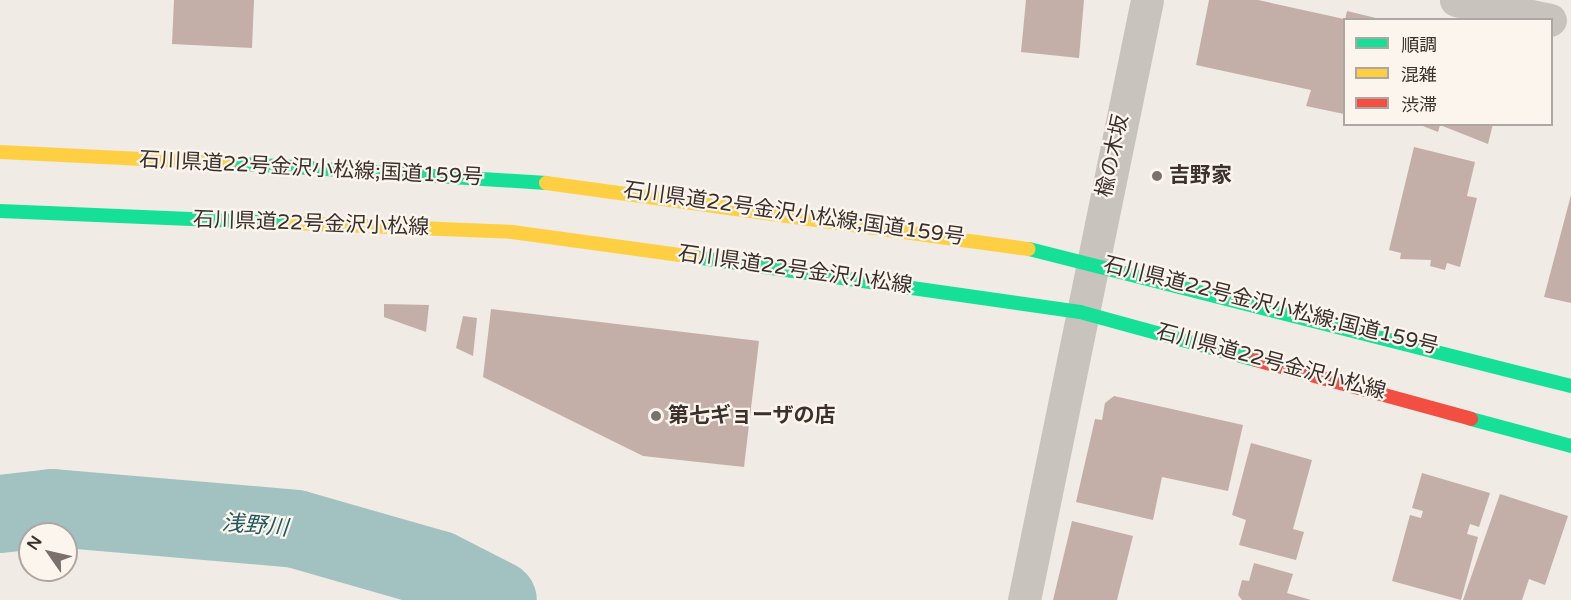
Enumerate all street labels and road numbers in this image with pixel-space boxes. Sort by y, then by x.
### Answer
street label: 楡の木坂 [1092,112,1134,200]
street label: 石川県道22号金沢小松線;国道159号 [138,147,484,191]
street label: 石川県道22号金沢小松線;国道159号 [622,178,966,250]
street label: 石川県道22号金沢小松線 [192,207,430,241]
street label: 石川県道22号金沢小松線 [676,241,914,299]
street label: 石川県道22号金沢小松線;国道159号 [1101,252,1441,360]
street label: 石川県道22号金沢小松線 [1154,319,1388,405]

